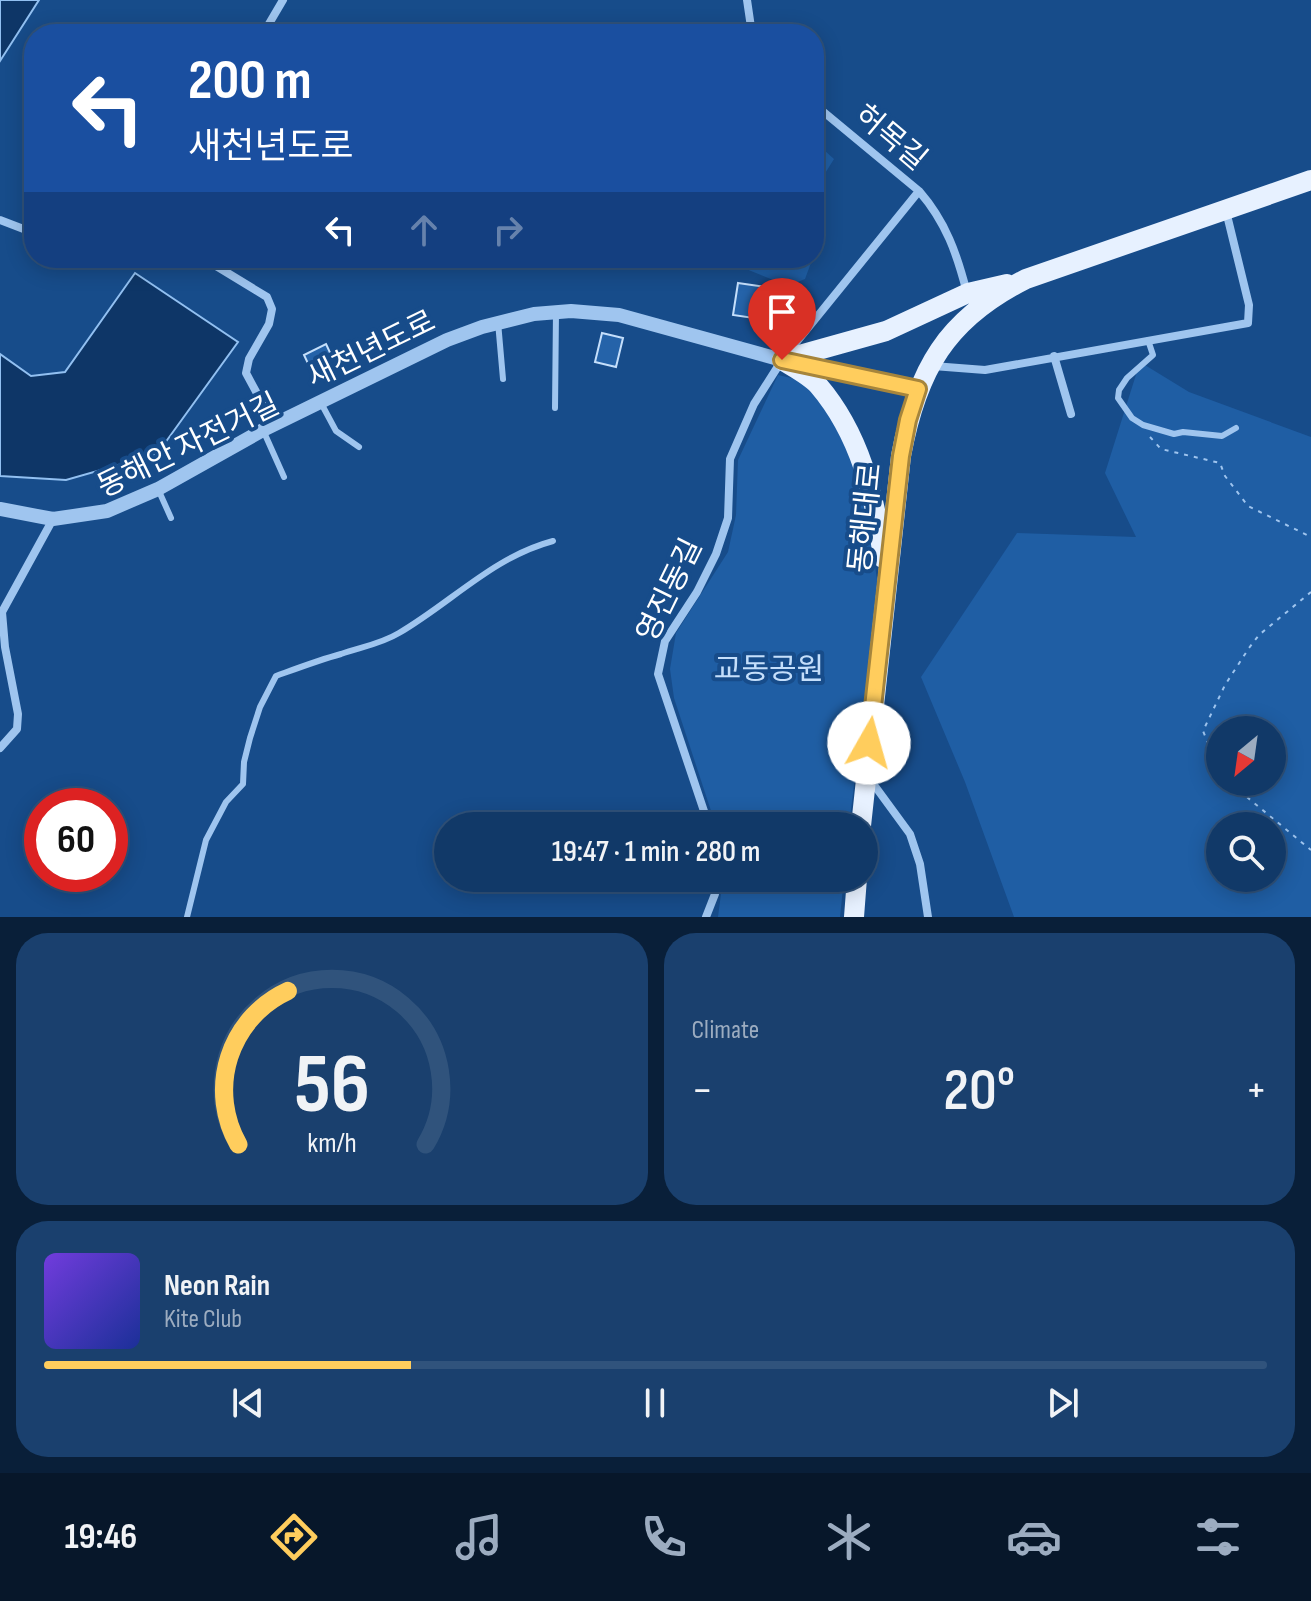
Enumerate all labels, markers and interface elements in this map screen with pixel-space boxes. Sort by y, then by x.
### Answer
text: 200 m [188,48,312,115]
icon: left [56,56,160,160]
street label: 허목길 [847,97,934,178]
text: 새천년도로 [188,126,354,169]
icon: left [318,208,362,252]
icon: ahead [402,208,446,252]
icon: right [486,208,530,252]
pin [748,278,816,360]
icon: arrive [760,290,804,334]
street label: 새천년도로 [302,303,441,396]
street label: 동해안 자전거길 [92,386,285,505]
street label: 동해대로 [842,461,890,575]
street label: 영진동길 [630,533,710,648]
park label: 교동공원 [714,652,824,688]
position arrow [827,701,911,785]
north arrow [1206,716,1286,796]
map controls [1206,716,1286,892]
speed limit sign: 60 [24,788,128,892]
button: search [1206,812,1286,892]
text: 19:47 · 1 min · 280 m [552,834,760,870]
text: Climate [692,1015,759,1046]
text: 56 [294,1036,370,1136]
text: 20° [943,1055,1015,1127]
text: − [692,1064,713,1117]
text: + [1245,1064,1267,1117]
text: km/h [307,1126,356,1161]
text: Neon Rain [164,1268,270,1304]
text: Kite Club [164,1304,242,1335]
icon: previous [226,1381,270,1425]
icon: pause [633,1381,677,1425]
icon: next [1041,1381,1085,1425]
icon: directions [266,1509,322,1565]
icon: music [451,1509,507,1565]
icon: phone [636,1509,692,1565]
icon: climate [821,1509,877,1565]
icon: car [1006,1509,1062,1565]
icon: filters [1190,1509,1246,1565]
text: 19:46 [64,1516,137,1559]

